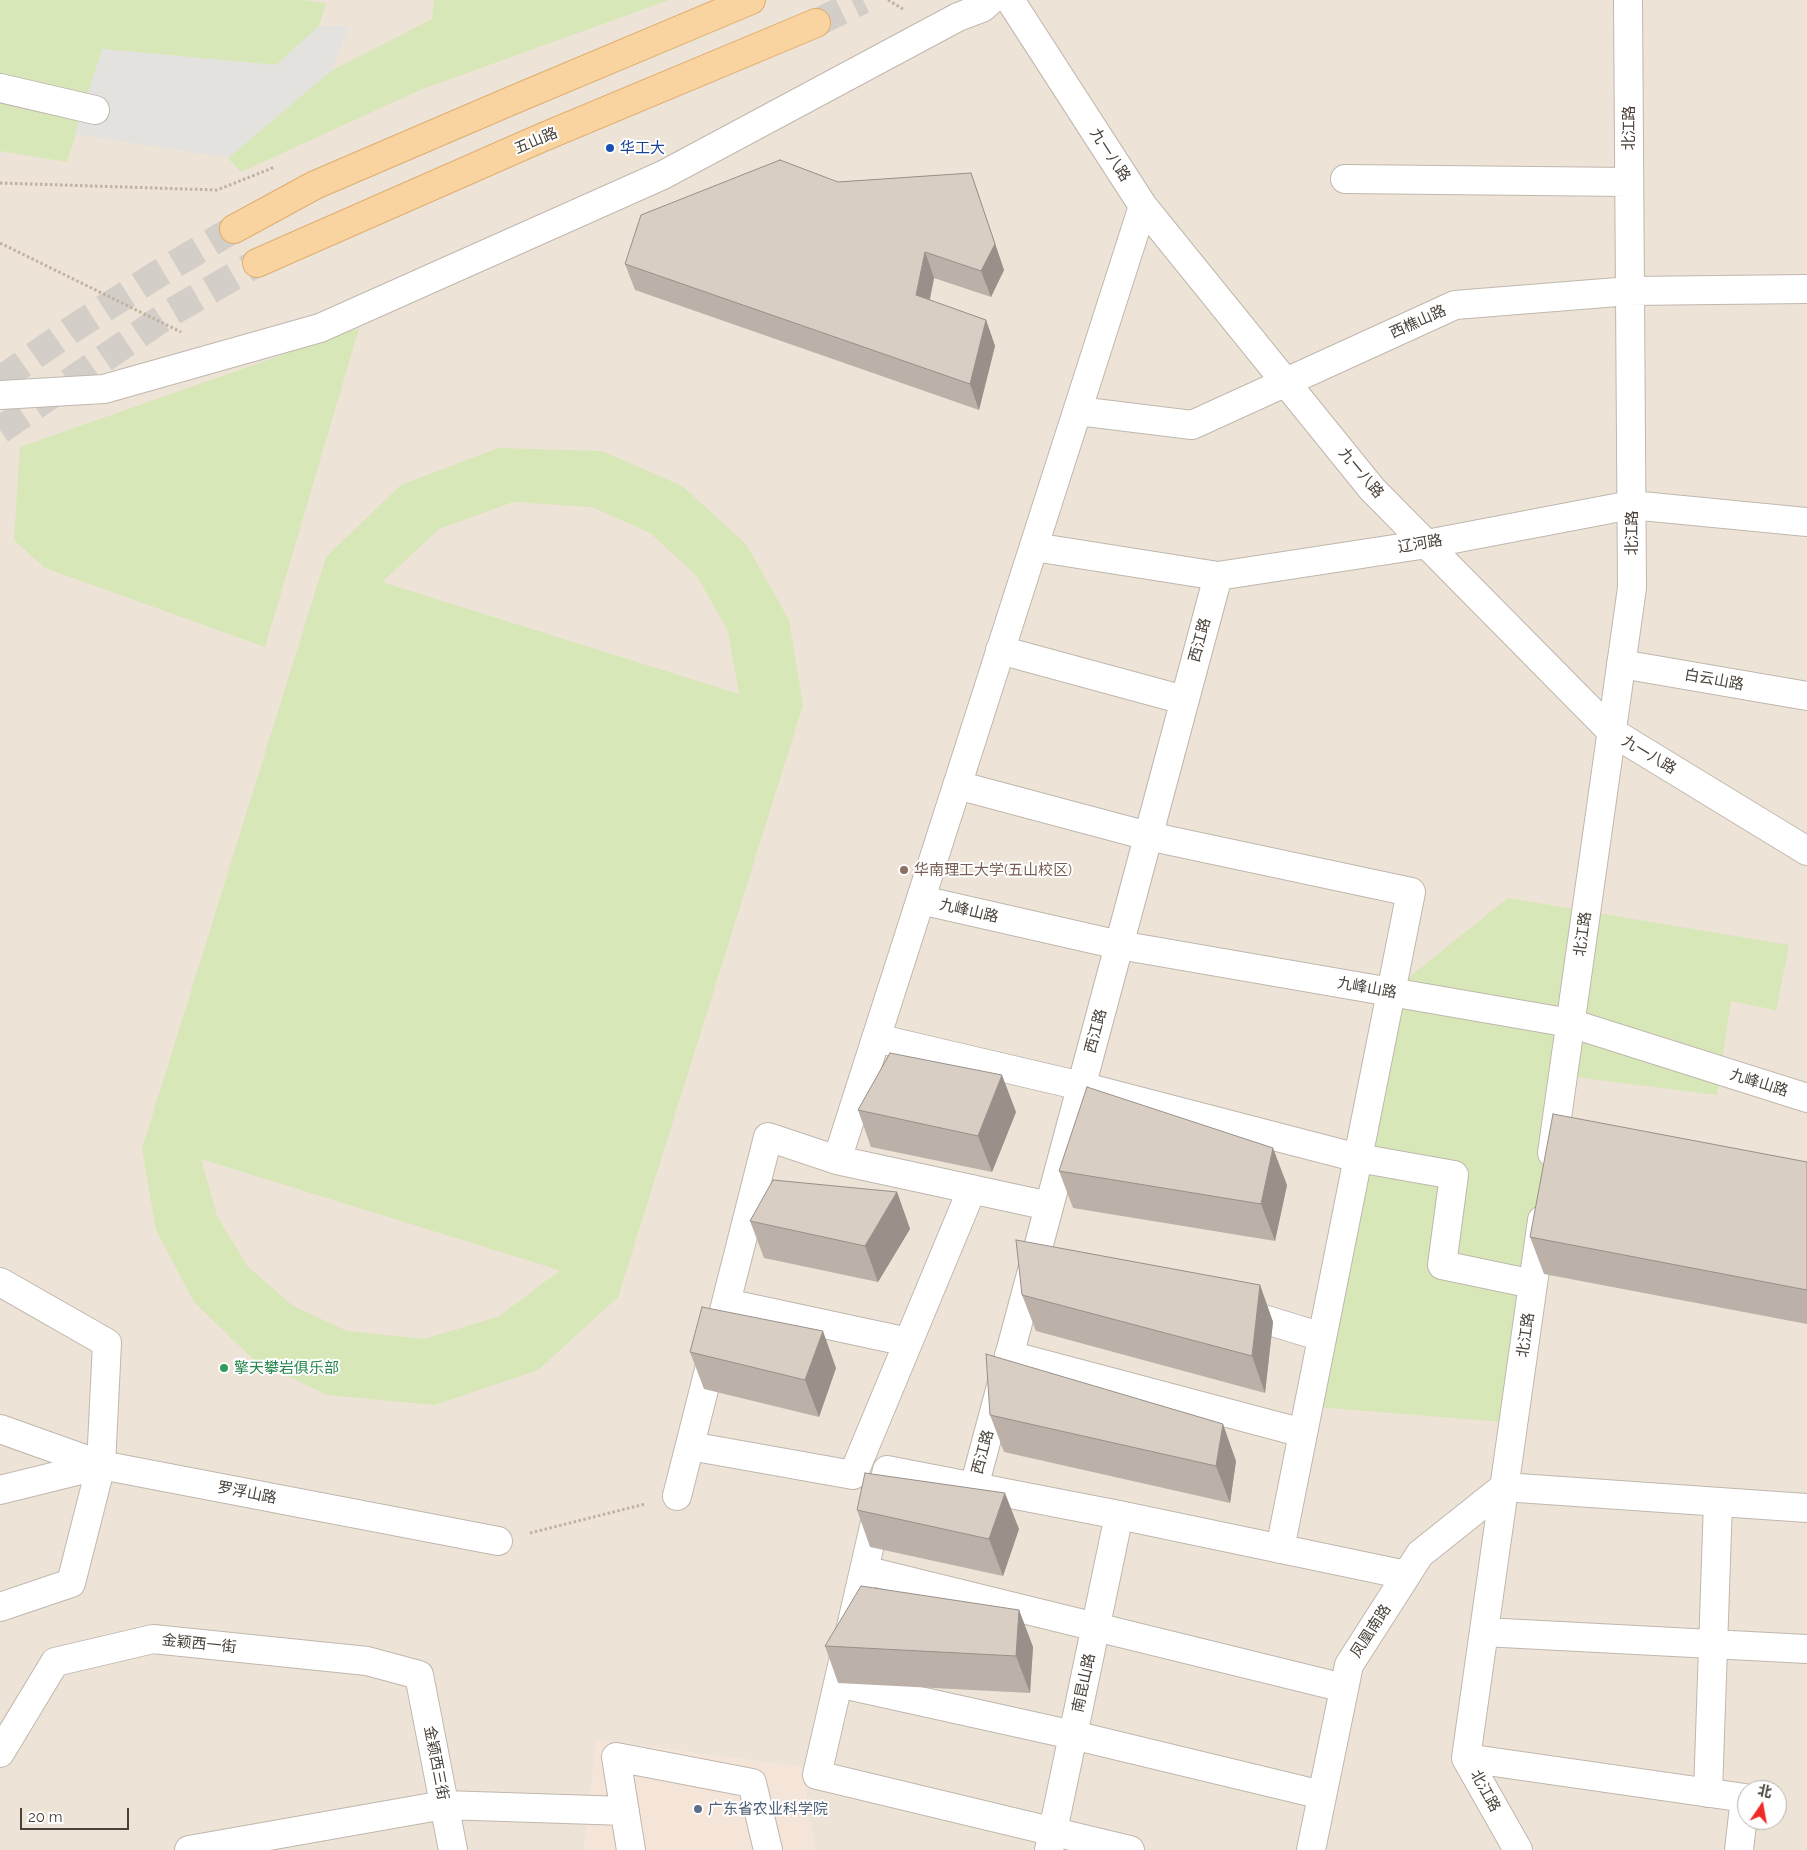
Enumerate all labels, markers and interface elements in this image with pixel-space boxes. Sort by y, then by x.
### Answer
street label: 北江路 [1620,106,1638,150]
street label: 五山路 [512,124,560,158]
street label: 九一八路 [1086,125,1134,185]
place label: 华工大 [620,139,665,157]
marker: 华工大 [604,142,616,154]
street label: 西樵山路 [1387,302,1449,342]
street label: 九一八路 [1335,444,1387,502]
street label: 北江路 [1623,511,1641,555]
street label: 辽河路 [1396,531,1444,557]
street label: 西江路 [1185,616,1215,664]
street label: 白云山路 [1683,666,1745,694]
street label: 九一八路 [1619,732,1679,778]
place label: 华南理工大学(五山校区) [914,861,1072,879]
marker: 华南理工大学(五山校区) [898,864,910,876]
street label: 九峰山路 [938,895,1000,927]
street label: 北江路 [1571,910,1595,958]
street label: 九峰山路 [1336,974,1398,1002]
street label: 西江路 [1081,1007,1111,1055]
street label: 九峰山路 [1728,1066,1790,1100]
street label: 北江路 [1514,1311,1538,1359]
place label: 擎天攀岩俱乐部 [234,1359,339,1377]
marker: 擎天攀岩俱乐部 [218,1362,230,1374]
street label: 西江路 [968,1428,998,1476]
street label: 罗浮山路 [216,1478,278,1508]
street label: 凤凰南路 [1347,1601,1395,1661]
street label: 金颖西一街 [161,1631,237,1657]
street label: 南昆山路 [1069,1652,1099,1714]
street label: 金颖西三街 [420,1724,452,1802]
street label: 北江路 [1466,1767,1504,1815]
north arrow [1737,1780,1787,1830]
text: 北 [1756,1782,1773,1801]
scale bar [22,1798,131,1830]
place label: 广东省农业科学院 [708,1800,828,1818]
marker: 广东省农业科学院 [692,1803,704,1815]
text: 20 m [28,1808,63,1826]

